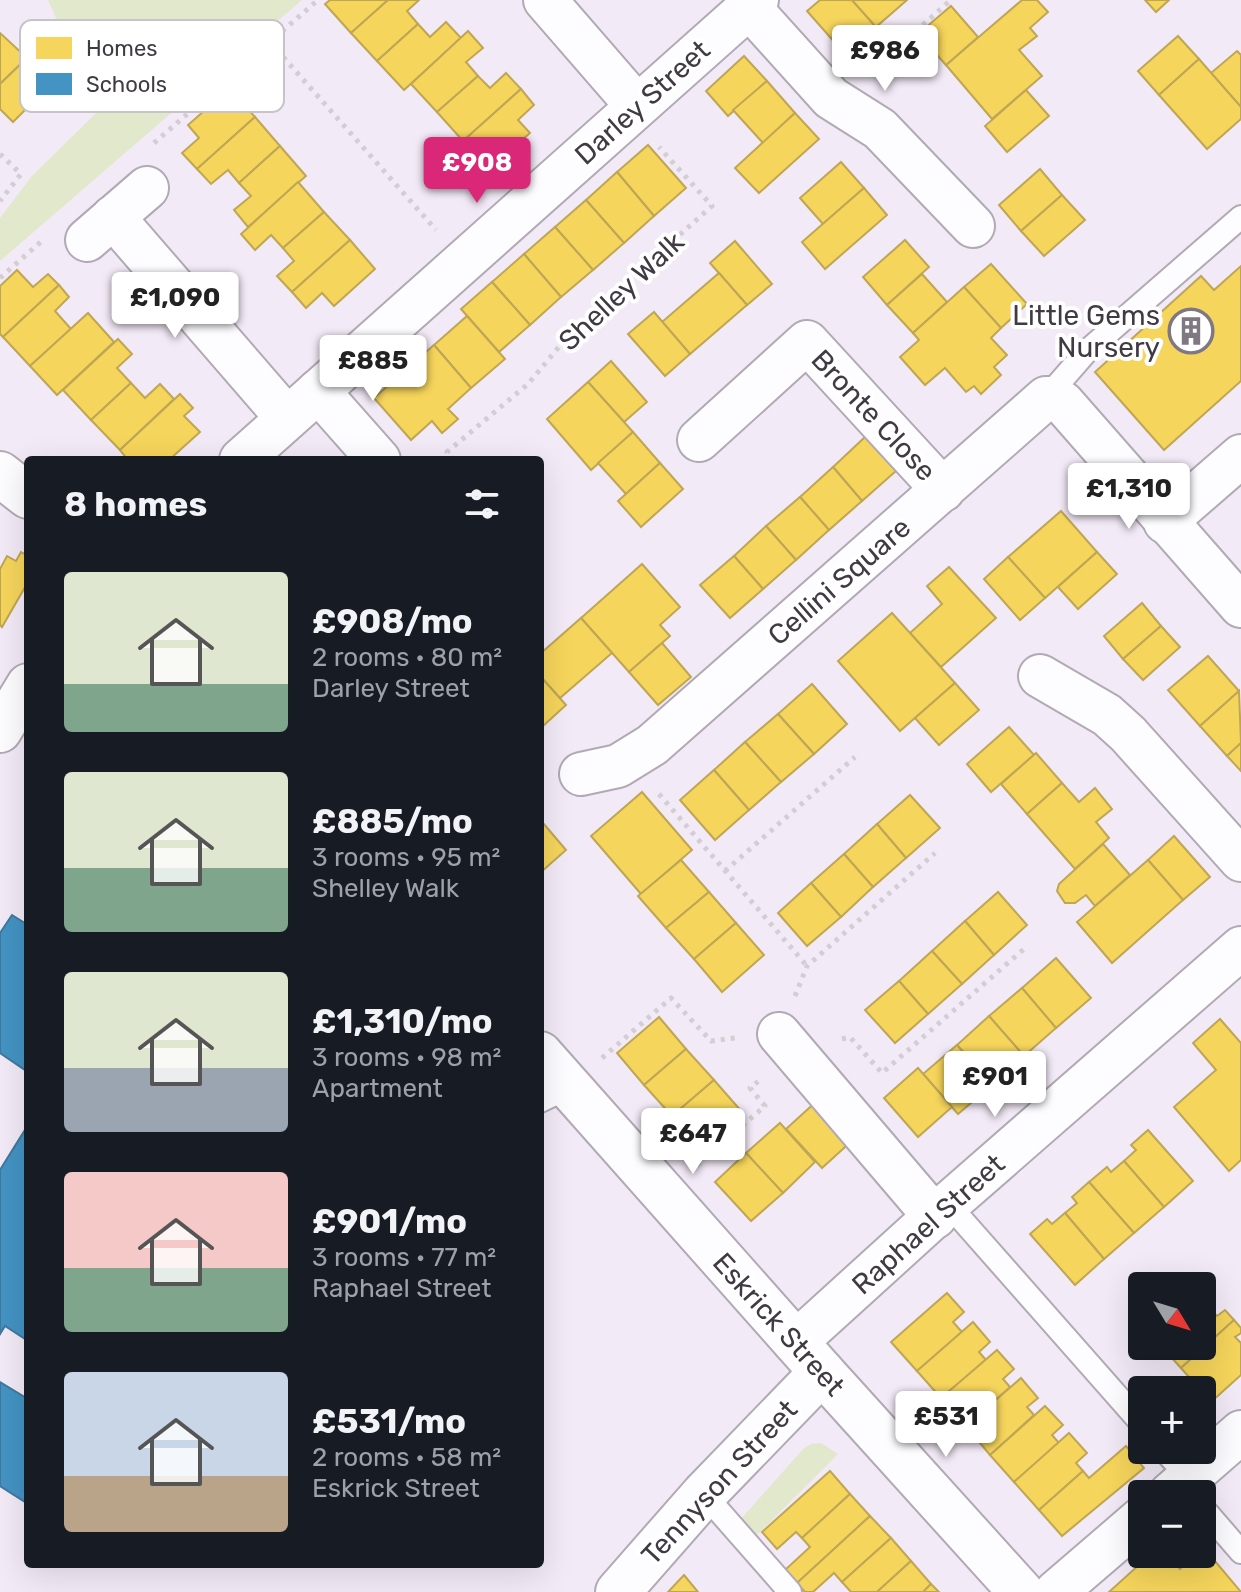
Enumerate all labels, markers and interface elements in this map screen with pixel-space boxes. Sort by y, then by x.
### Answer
legend [20,20,284,112]
pin: £986 [838,25,932,93]
street label: Darley Street [568,33,717,171]
text: Homes [86,35,157,62]
text: £986 [850,35,920,66]
text: Schools [86,71,167,98]
pin: £908 [430,137,524,205]
text: £908 [442,147,512,178]
street label: Shelley Walk [552,225,691,357]
pin: £1,090 [110,272,240,340]
text: £1,090 [130,282,220,313]
place label: Little Gems Nursery [1012,299,1160,364]
building icon: Little Gems Nursery [1167,307,1215,355]
pin: £885 [326,335,420,403]
street label: Bronte Close [805,343,943,488]
text: £885 [338,345,408,376]
pin: £1,310 [1064,463,1194,531]
text: £1,310 [1086,473,1172,504]
icon: filters [460,482,504,526]
text: 8 homes [64,484,207,525]
street label: Cellini Square [761,511,917,652]
text: £908/mo [312,601,473,642]
icon: home [128,604,224,700]
text: 2 rooms · 80 m² [312,642,502,673]
text: Darley Street [312,673,470,704]
text: £885/mo [312,801,473,842]
icon: home [128,804,224,900]
text: 3 rooms · 95 m² [312,842,500,873]
text: Shelley Walk [312,873,459,904]
text: £1,310/mo [312,1001,493,1042]
icon: home [128,1004,224,1100]
text: 3 rooms · 98 m² [312,1042,501,1073]
pin: £901 [948,1051,1042,1119]
text: £901 [962,1061,1028,1092]
text: Apartment [312,1073,443,1104]
pin: £647 [646,1108,740,1176]
text: £647 [659,1118,727,1149]
street label: Raphael Street [845,1147,1011,1301]
text: £901/mo [312,1201,467,1242]
icon: home [128,1204,224,1300]
text: 3 rooms · 77 m² [312,1242,496,1273]
street label: Eskrick Street [706,1246,851,1402]
north arrow [1128,1272,1216,1360]
map controls [1128,1272,1216,1568]
text: Raphael Street [312,1273,491,1304]
button: + [1128,1376,1216,1464]
pin: £531 [899,1391,993,1459]
street label: Tennyson Street [635,1393,804,1571]
text: £531/mo [312,1401,466,1442]
text: £531 [913,1401,979,1432]
icon: home [128,1404,224,1500]
text: 2 rooms · 58 m² [312,1442,501,1473]
text: Eskrick Street [312,1473,480,1504]
button: − [1128,1480,1216,1568]

